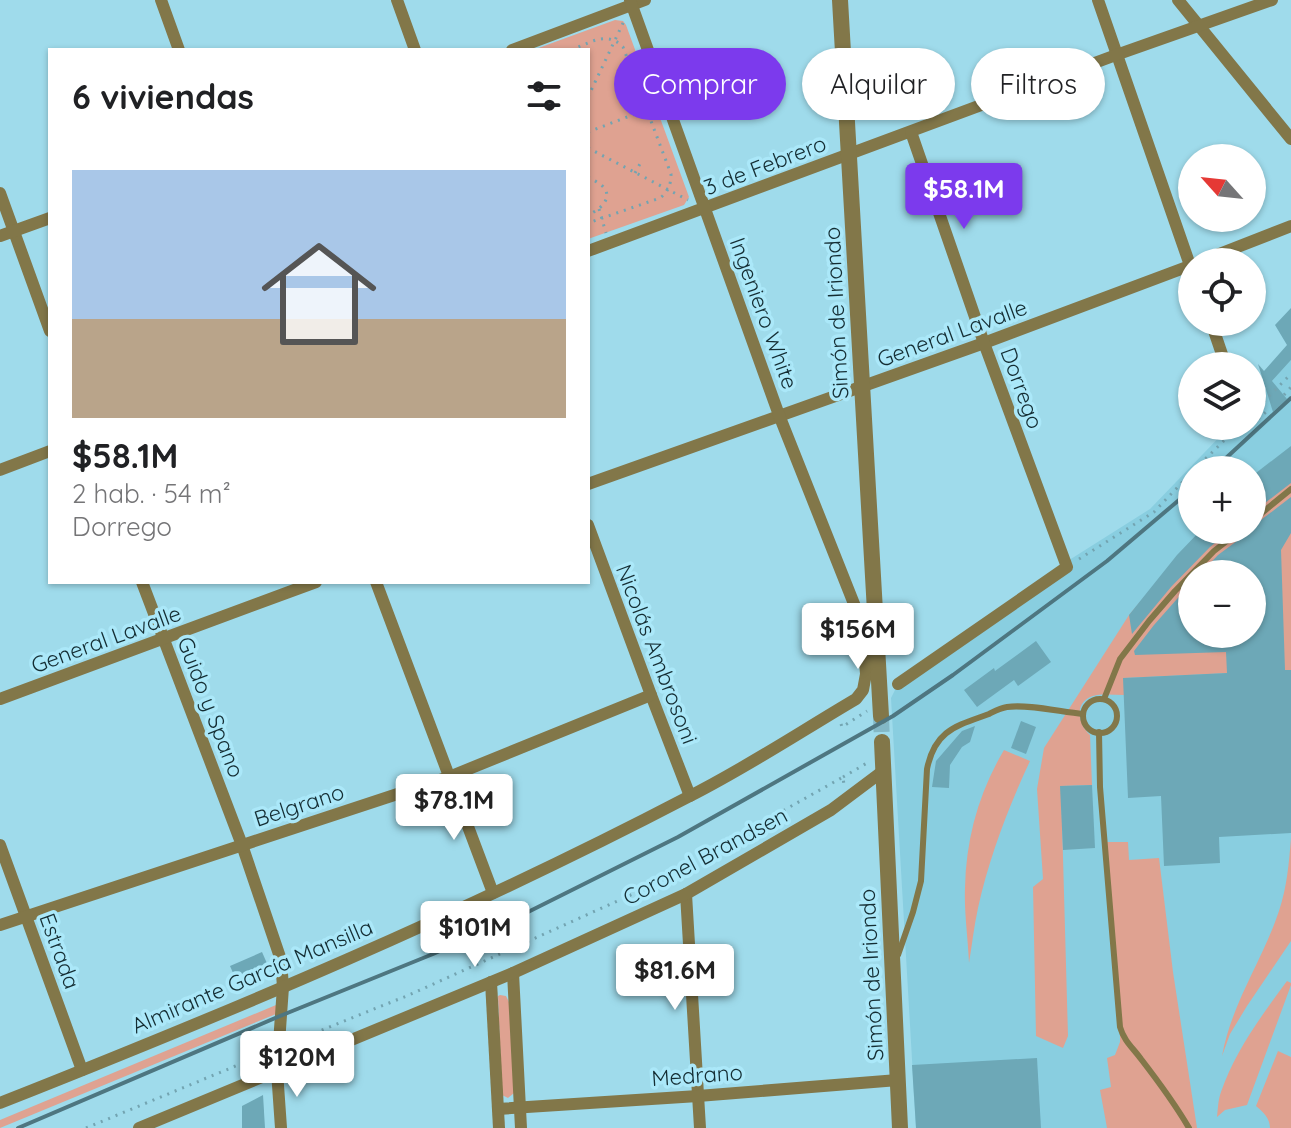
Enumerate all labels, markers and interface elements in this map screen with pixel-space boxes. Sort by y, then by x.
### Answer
chip: Comprar [614,48,786,120]
chip: Alquilar [802,48,955,120]
chip: Filtros [971,48,1105,120]
icon: filters [522,74,566,118]
text: 6 viviendas [72,75,254,118]
street label: 3 de Febrero [700,129,830,201]
north arrow [1178,144,1266,232]
map controls [1178,144,1266,648]
pin: $58.1M [899,163,1029,231]
text: $58.1M [923,172,1005,205]
icon: home [247,222,391,366]
street label: Simón de Iriondo [818,226,854,400]
street label: Ingeniero White [724,233,804,393]
button: locate [1178,248,1266,336]
street label: General Lavalle [873,293,1031,373]
street label: Dorrego [994,343,1050,433]
button: layers [1178,352,1266,440]
text: $58.1M [72,434,178,477]
button: + [1178,456,1266,544]
text: 2 hab. · 54 m² [72,477,231,510]
text: Dorrego [72,510,172,543]
street label: Nicolás Ambrosoni [610,560,704,748]
button: − [1178,560,1266,648]
street label: General Lavalle [27,599,185,679]
pin: $156M [802,603,914,671]
text: $156M [820,612,896,645]
street label: Guido y Spano [171,633,251,781]
pin: $78.1M [389,774,519,842]
street label: Belgrano [251,777,347,833]
text: $78.1M [414,783,494,816]
street label: Coronel Brandsen [618,801,792,911]
street label: Simón de Iriondo [853,888,889,1062]
pin: $101M [419,901,531,969]
street label: Estrada [33,909,87,993]
text: $101M [438,910,512,943]
street label: Almirante García Mansilla [127,912,377,1040]
pin: $81.6M [610,944,740,1012]
text: $81.6M [634,953,716,986]
pin: $120M [241,1031,353,1099]
text: $120M [258,1040,336,1073]
street label: Medrano [650,1058,744,1092]

